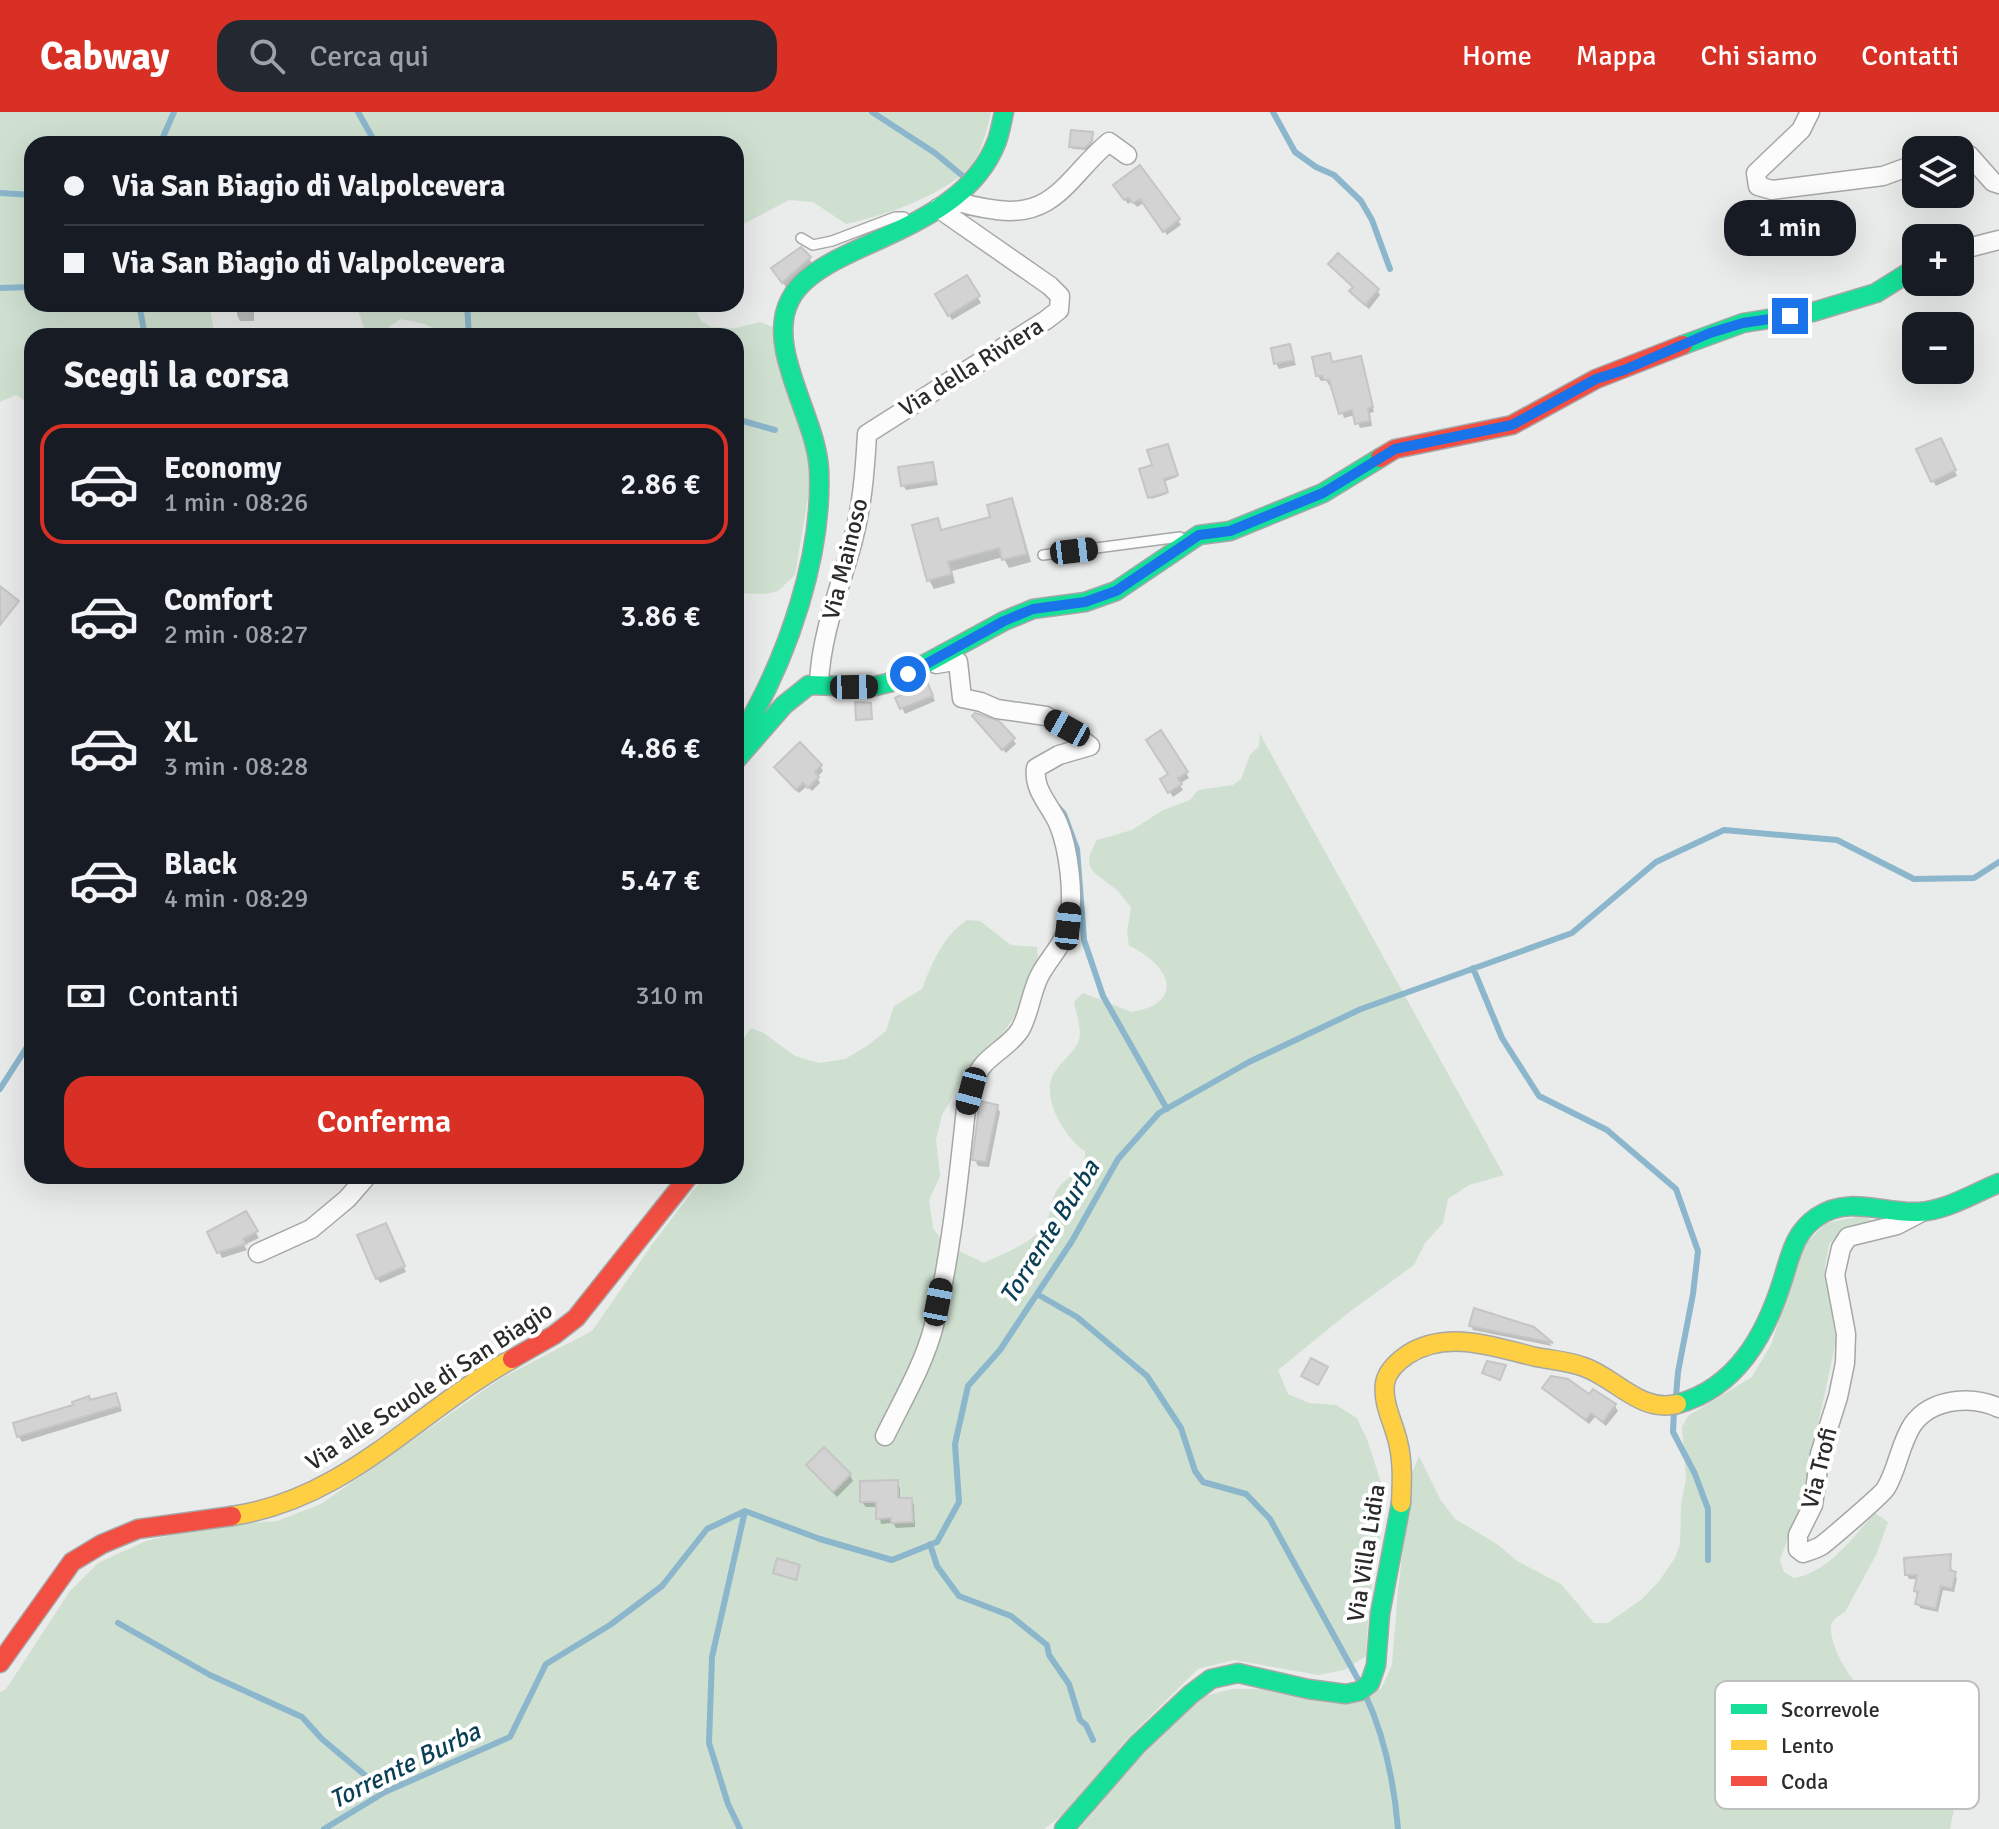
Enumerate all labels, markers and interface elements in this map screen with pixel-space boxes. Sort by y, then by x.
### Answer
search box [217,20,777,92]
text: Cabway [40,33,169,80]
icon: search [245,34,289,78]
text: Cerca qui [309,38,429,75]
text: Home [1462,39,1532,73]
text: Mappa [1576,39,1657,73]
text: Chi siamo [1701,39,1817,73]
text: Contatti [1861,39,1959,73]
map controls [1902,136,1974,384]
button: layers [1902,136,1974,208]
text: Via San Biagio di Valpolcevera [112,168,505,205]
callout: 1 min [1724,200,1856,256]
text: 1 min [1759,212,1821,244]
button: + [1902,224,1974,296]
text: Via San Biagio di Valpolcevera [112,245,505,282]
route end [1772,298,1808,334]
street label: Via della Riviera [893,311,1049,423]
button: − [1902,312,1974,384]
text: Scegli la corsa [64,353,290,398]
icon: car [68,448,140,520]
text: Economy [164,450,281,487]
text: 2.86 € [620,466,700,503]
text: 1 min · 08:26 [164,487,308,519]
street label: Via Mainoso [815,495,875,623]
car [1049,536,1099,566]
icon: car [68,580,140,652]
text: Comfort [164,582,273,619]
text: 3.86 € [620,598,700,635]
text: 2 min · 08:27 [164,619,308,651]
route start [890,656,926,692]
car [830,675,878,699]
car [1040,706,1094,750]
icon: car [68,712,140,784]
text: XL [164,714,198,751]
text: 4.86 € [620,730,700,767]
text: 3 min · 08:28 [164,751,308,783]
icon: car [68,844,140,916]
text: Black [164,846,237,883]
text: 5.47 € [620,862,700,899]
text: 4 min · 08:29 [164,883,308,915]
car [1054,901,1082,951]
icon: cash [64,974,108,1018]
text: Contanti [128,978,239,1015]
text: 310 m [635,980,704,1012]
car [953,1065,989,1117]
button: Conferma [64,1076,704,1168]
water label: Torrente Burba [993,1153,1107,1310]
car [922,1276,954,1328]
street label: Via alle Scuole di San Biagio [300,1295,558,1477]
street label: Via Trofi [1794,1424,1844,1512]
street label: Via Villa Lidia [1340,1482,1392,1624]
legend [1715,1681,1979,1809]
text: Scorrevole [1781,1696,1880,1723]
water label: Torrente Burba [324,1715,486,1816]
text: Lento [1781,1732,1834,1759]
text: Coda [1781,1768,1828,1795]

